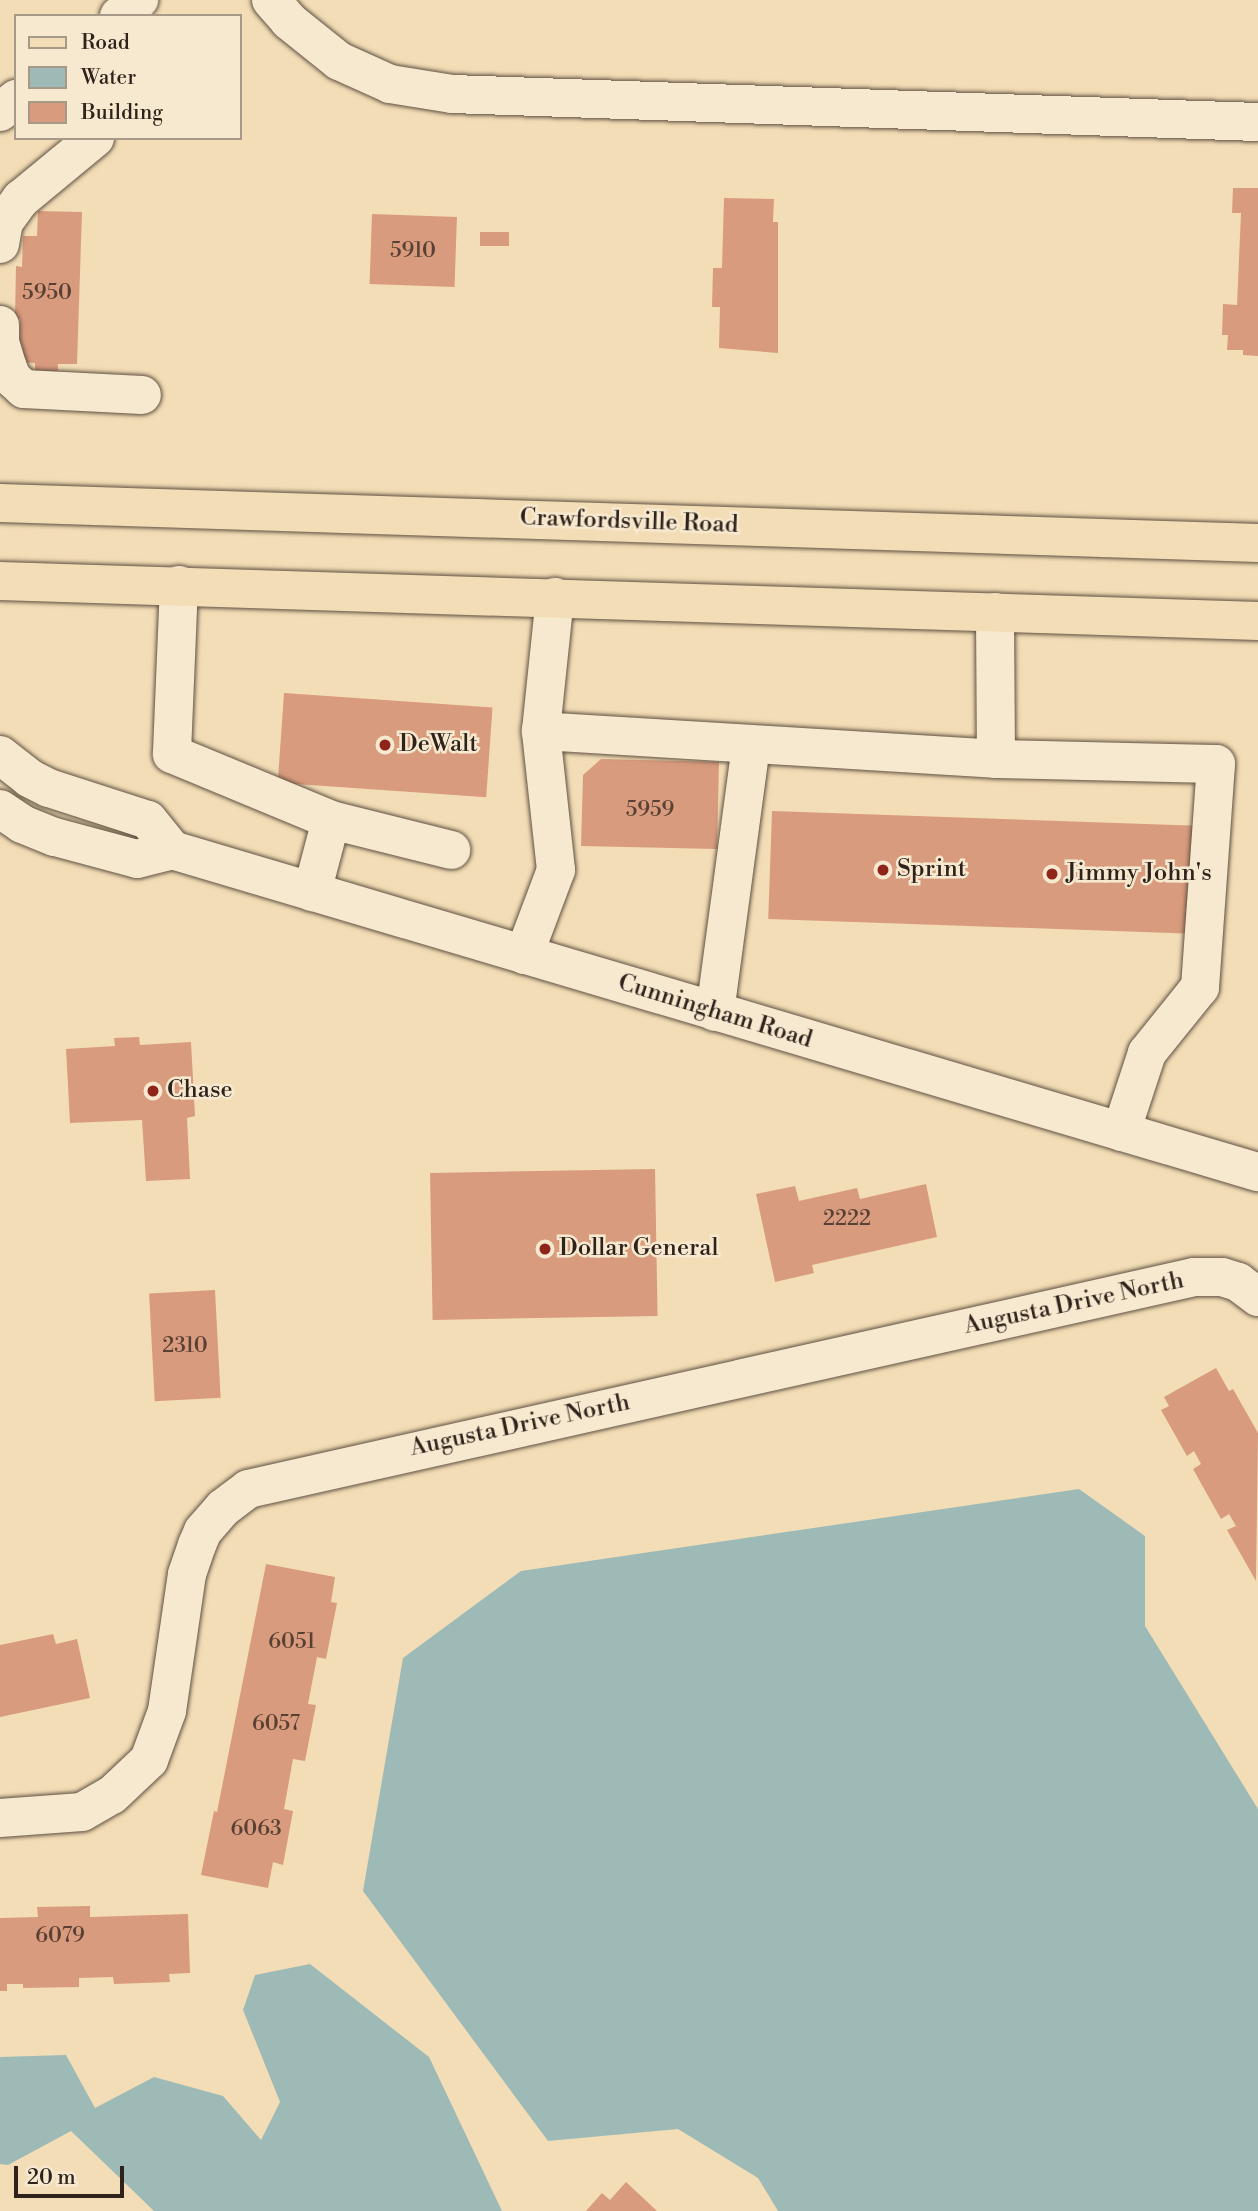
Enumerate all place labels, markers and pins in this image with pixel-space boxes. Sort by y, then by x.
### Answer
place label: DeWalt [399,731,478,759]
marker: DeWalt [377,737,393,753]
place label: Sprint [897,856,966,884]
place label: Jimmy John's [1066,860,1212,888]
marker: Sprint [875,862,891,878]
marker: Jimmy John's [1044,866,1060,882]
place label: Chase [167,1077,233,1105]
marker: Chase [145,1083,161,1099]
place label: Dollar General [559,1235,719,1263]
marker: Dollar General [537,1241,553,1257]

